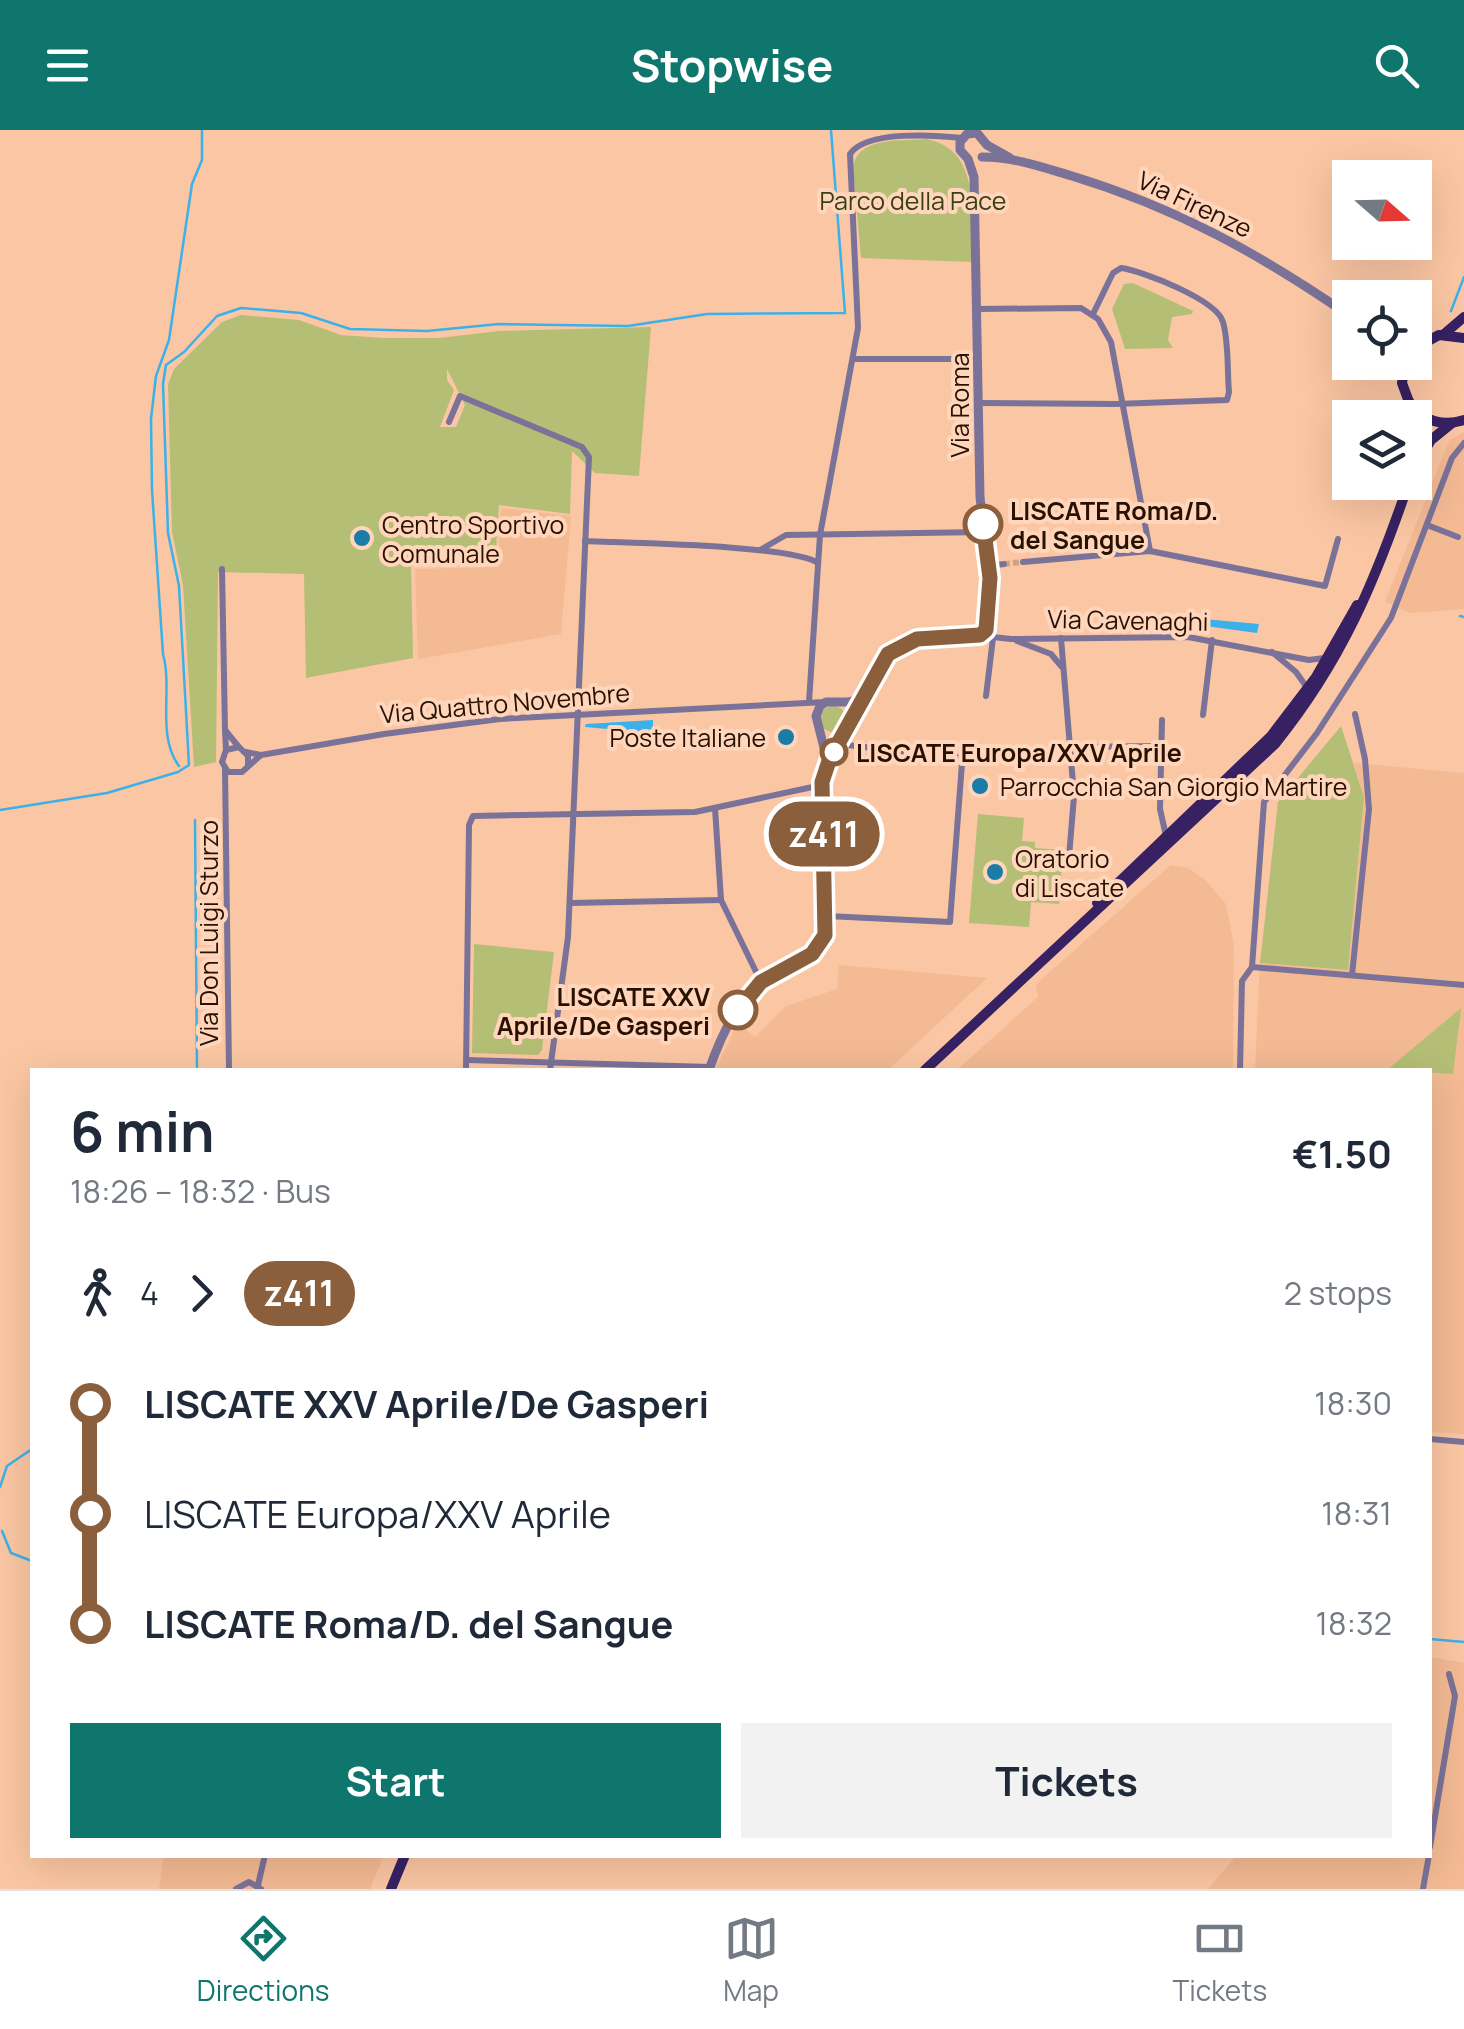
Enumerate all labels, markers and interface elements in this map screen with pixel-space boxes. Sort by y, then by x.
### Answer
text: Stopwise [631,34,833,96]
icon: menu [40,38,95,93]
icon: search [1369,38,1424,93]
north arrow [1332,160,1432,260]
map controls [1332,160,1432,500]
street label: Via Firenze [1132,162,1258,246]
park label: Parco della Pace [820,183,1006,218]
button: locate [1332,280,1432,380]
street label: Via Roma [942,353,977,457]
button: layers [1332,400,1432,500]
place label: LISCATE Roma/D. del Sangue [1010,493,1218,557]
marker: LISCATE Roma/D. del Sangue [964,505,1002,543]
place label: Centro Sportivo Comunale [382,507,564,571]
marker: Centro Sportivo Comunale [351,527,373,549]
street label: Via Cavenaghi [1047,601,1209,639]
street label: Via Quattro Novembre [379,675,631,731]
place label: Poste Italiane [609,720,766,755]
marker: Poste Italiane [775,726,797,748]
place label: LISCATE Europa/XXV Aprile [856,735,1182,770]
marker: LISCATE Europa/XXV Aprile [821,739,847,765]
place label: Parrocchia San Giorgio Martire [1000,769,1347,804]
marker: Parrocchia San Giorgio Martire [969,775,991,797]
line badge: z411 [754,802,894,866]
text: z411 [789,810,859,858]
street label: Via Don Luigi Sturzo [191,820,226,1046]
place label: Oratorio di Liscate [1015,841,1124,905]
marker: Oratorio di Liscate [984,861,1006,883]
place label: LISCATE XXV Aprile/De Gasperi [497,979,710,1043]
marker: LISCATE XXV Aprile/De Gasperi [719,991,757,1029]
text: 6 min [70,1093,214,1169]
text: €1.50 [1292,1127,1392,1179]
text: 18:26 – 18:32 · Bus [70,1169,331,1213]
icon: walk [70,1266,125,1321]
icon: forward [174,1266,229,1321]
text: z411 [264,1269,335,1317]
text: 4 [140,1271,159,1315]
text: 2 stops [1284,1271,1392,1315]
text: LISCATE XXV Aprile/De Gasperi [144,1377,709,1429]
text: 18:30 [1314,1381,1392,1425]
text: LISCATE Europa/XXV Aprile [144,1487,611,1539]
text: 18:31 [1321,1491,1392,1535]
text: LISCATE Roma/D. del Sangue [144,1597,674,1649]
text: 18:32 [1315,1601,1392,1645]
button: Start [70,1723,721,1838]
button: Tickets [741,1723,1392,1838]
tab: Directions [197,1911,330,2009]
tab: Map [723,1911,779,2009]
tab: Tickets [1173,1911,1267,2009]

